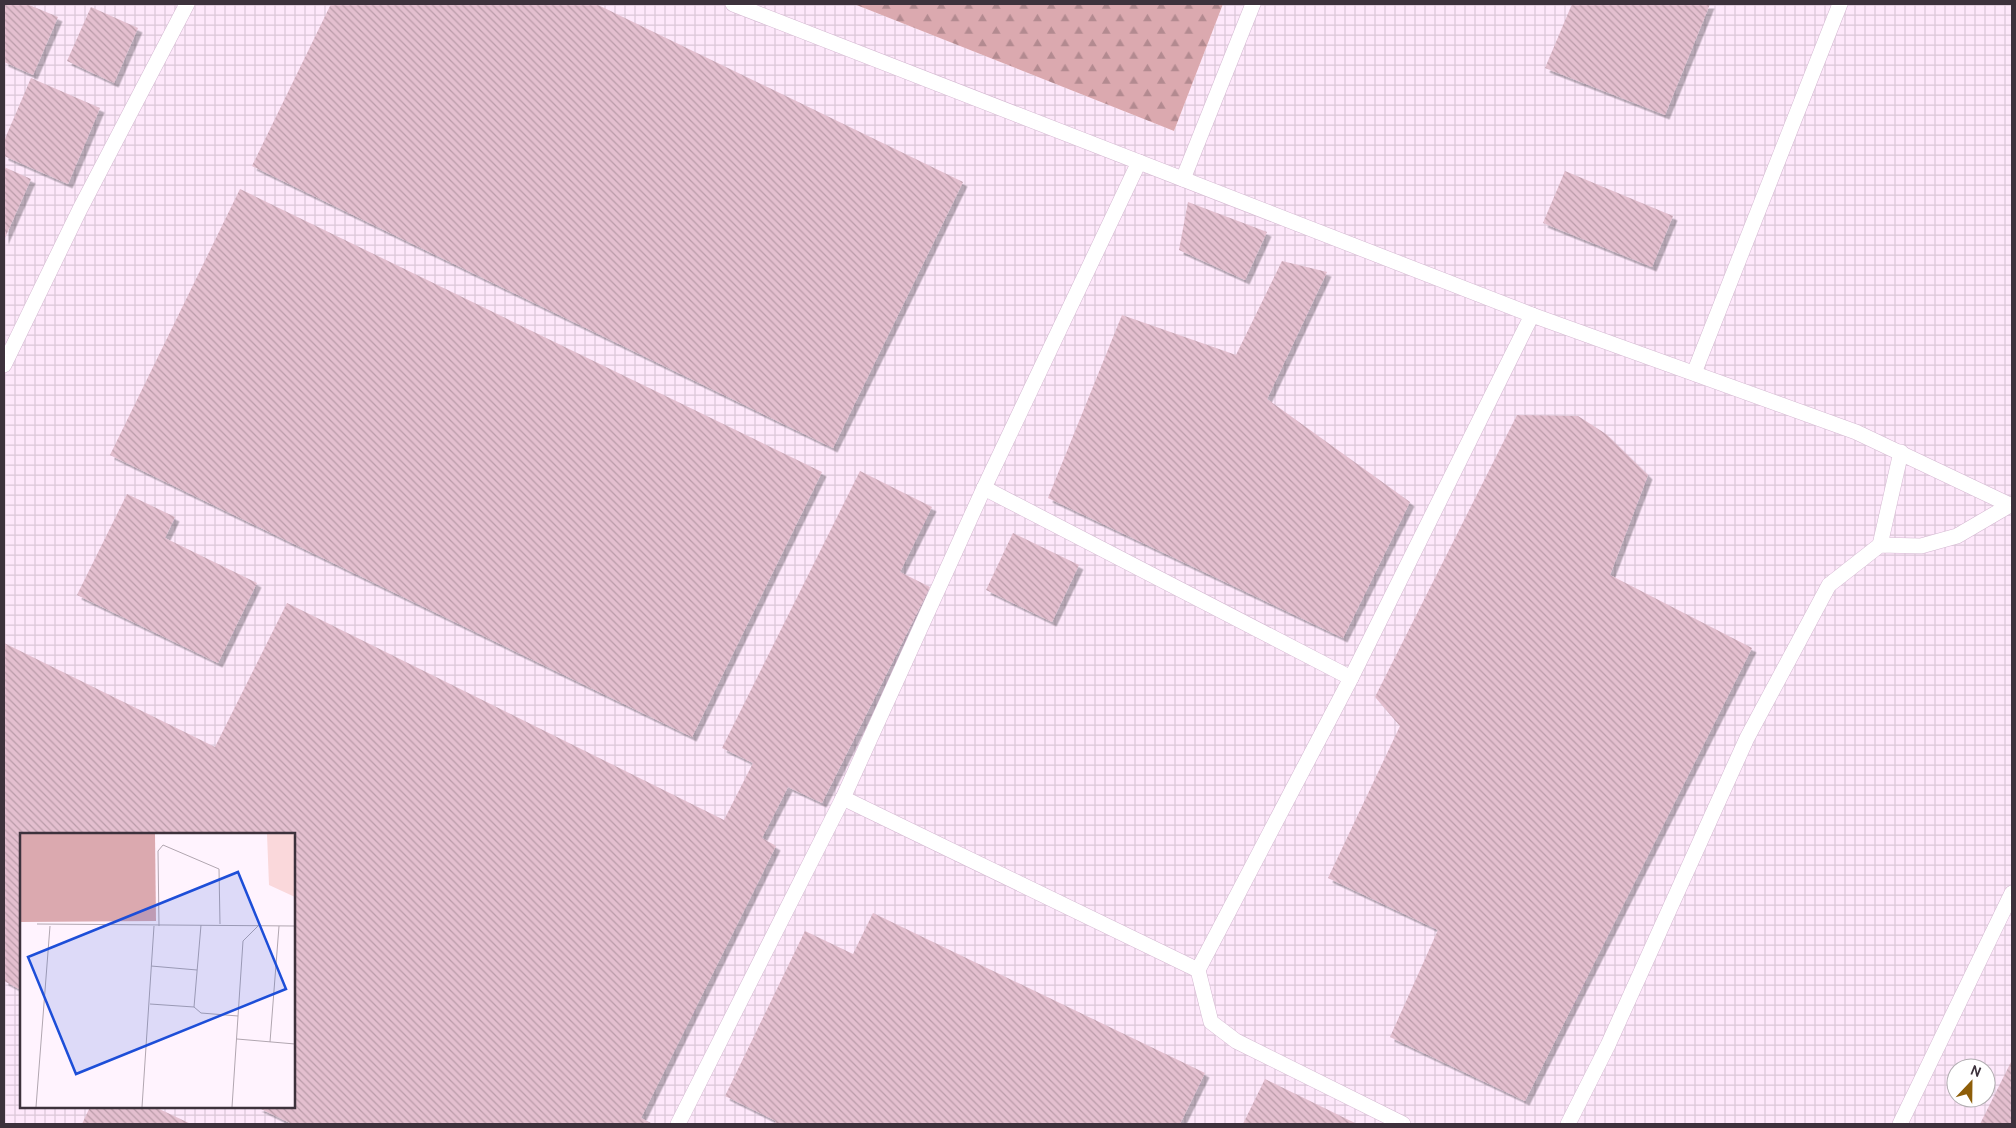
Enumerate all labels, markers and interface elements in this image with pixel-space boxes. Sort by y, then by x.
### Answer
inset map [20,833,295,1108]
north arrow [1946,1058,1996,1108]
text: N [1968,1061,1984,1081]

